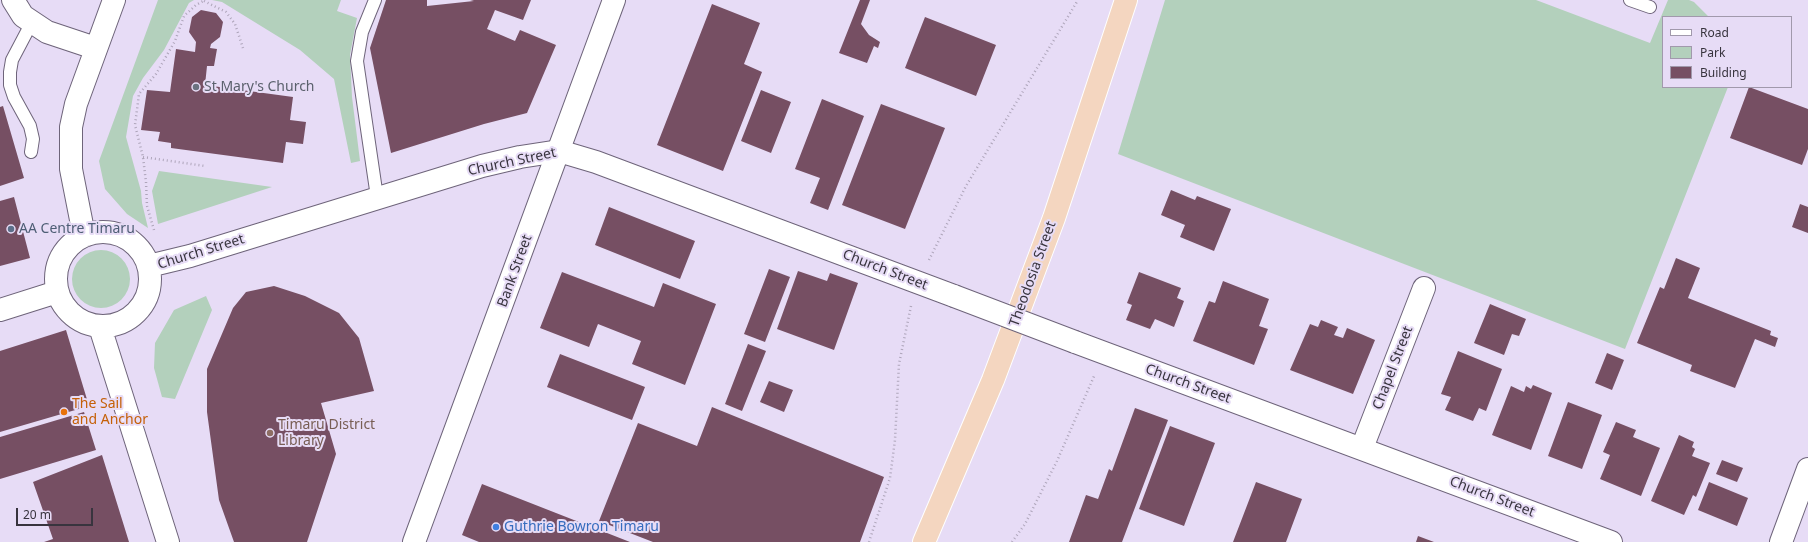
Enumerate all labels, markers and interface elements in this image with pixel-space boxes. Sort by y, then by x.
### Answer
legend [1662,16,1792,88]
text: Road [1700,24,1729,41]
text: Park [1700,44,1725,61]
text: Building [1700,64,1747,81]
place label: St Mary's Church [204,79,315,95]
marker: St Mary's Church [191,82,201,92]
street label: Church Street [466,144,558,180]
street label: Theodosia Street [1006,219,1060,329]
place label: AA Centre Timaru [19,221,135,237]
marker: AA Centre Timaru [6,224,16,234]
street label: Church Street [156,231,246,273]
street label: Bank Street [494,233,536,309]
street label: Church Street [840,246,930,294]
street label: Chapel Street [1369,324,1417,412]
street label: Church Street [1143,361,1233,407]
place label: The Sail and Anchor [72,396,148,428]
marker: The Sail and Anchor [59,407,69,417]
place label: Timaru District Library [278,417,375,450]
marker: Timaru District Library [265,428,275,438]
street label: Church Street [1447,473,1537,521]
scale bar [18,500,95,526]
text: 20 m [23,506,51,523]
place label: Guthrie Bowron Timaru [504,519,659,535]
marker: Guthrie Bowron Timaru [491,522,501,532]

